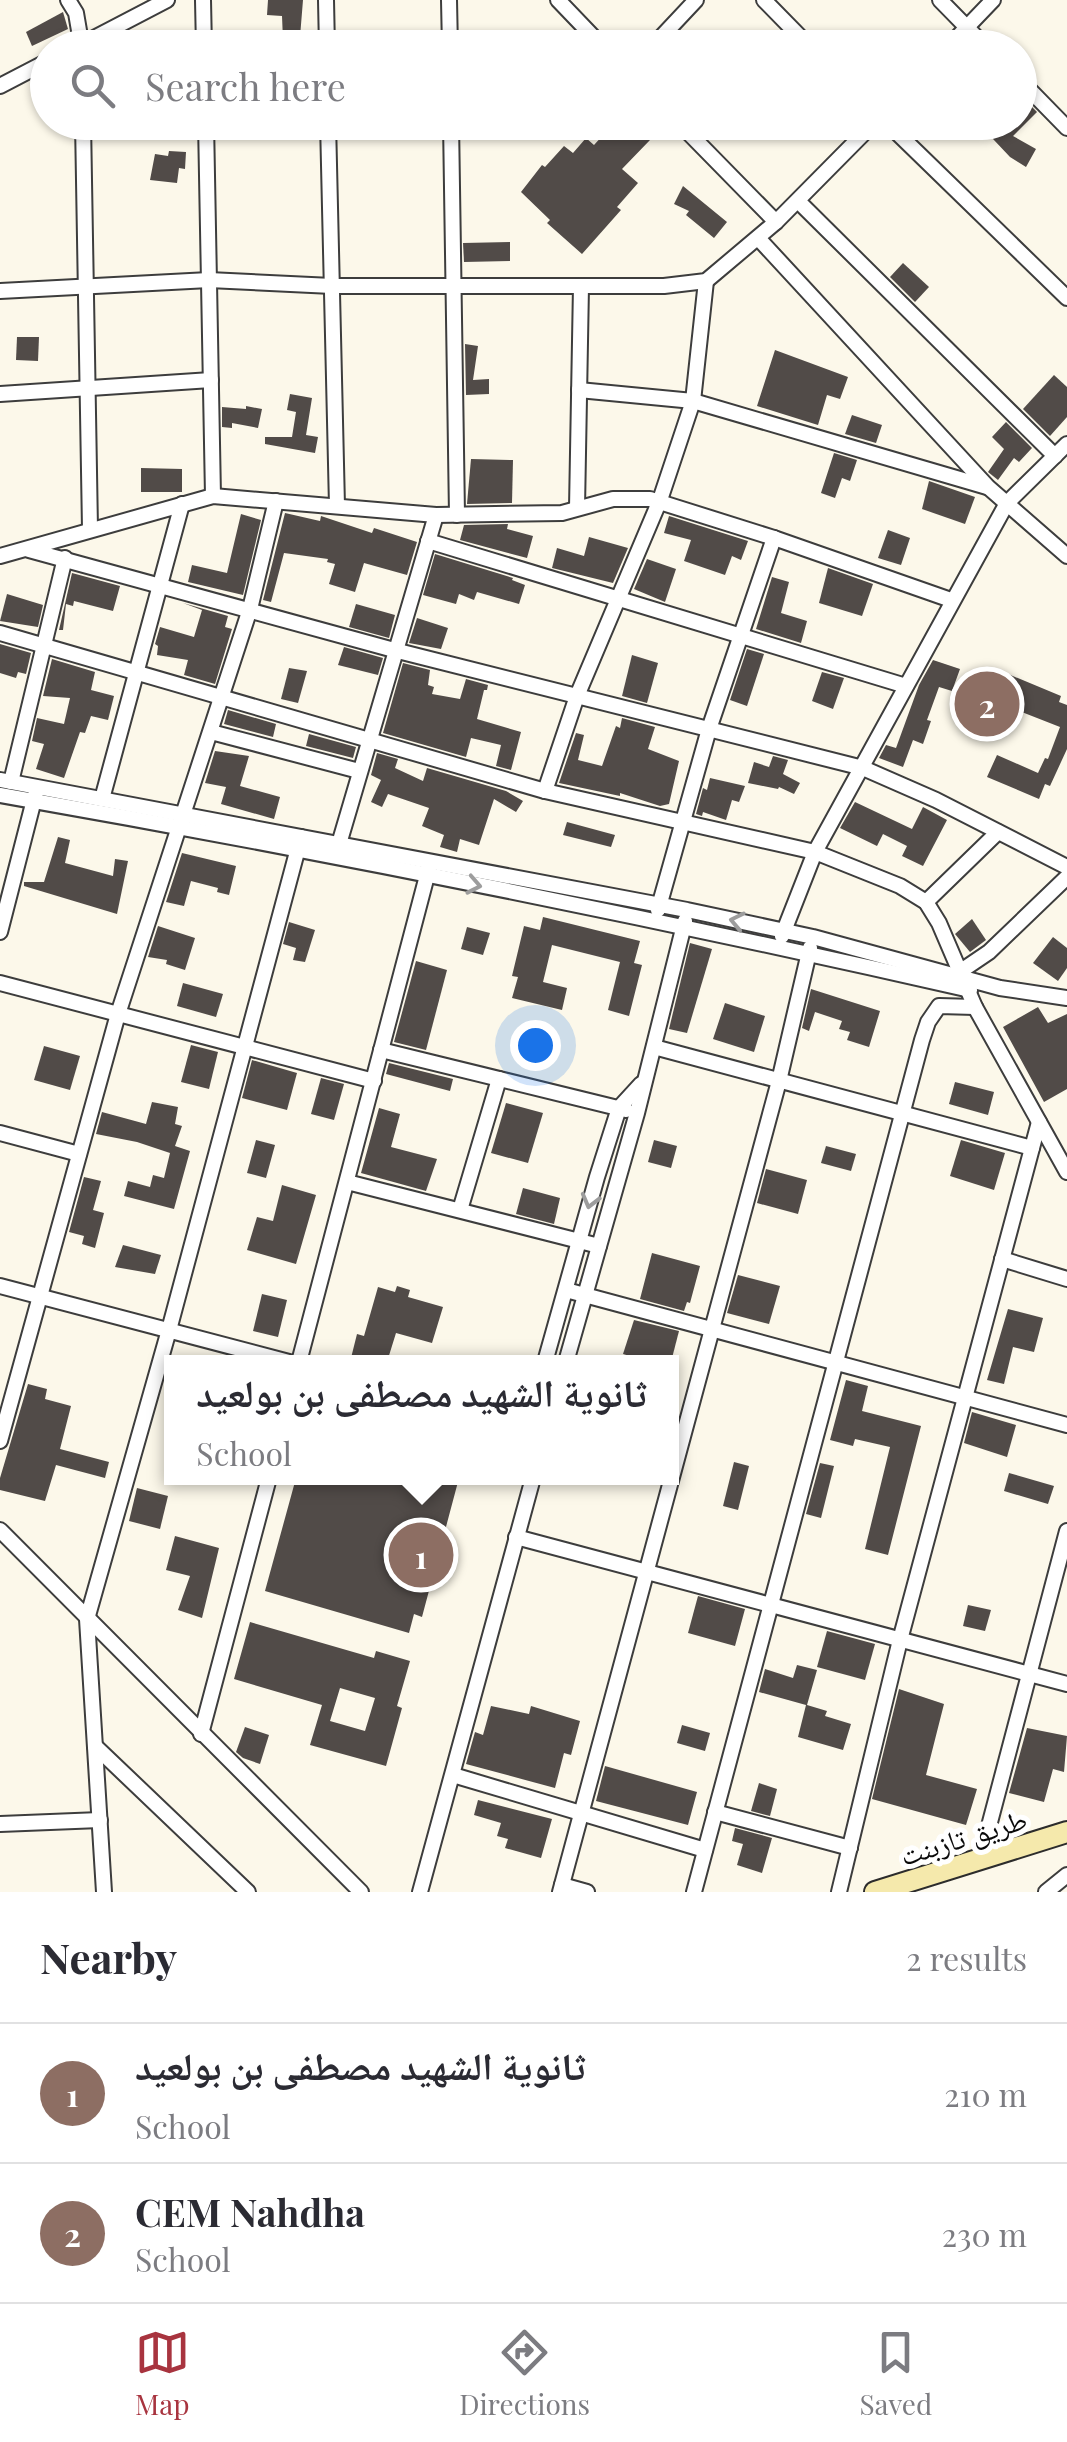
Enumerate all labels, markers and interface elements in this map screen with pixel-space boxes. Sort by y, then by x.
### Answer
search box [30,30,1037,140]
icon: search [65,58,120,113]
text: Search here [145,60,346,111]
pin: 2 [954,666,1020,742]
one-way arrow [466,874,482,895]
one-way arrow [729,911,746,932]
your location [510,1020,561,1071]
one-way arrow [581,1192,602,1209]
popup [164,1355,679,1485]
text: ثانوية الشهيد مصطفى بن بولعيد [196,1366,647,1417]
text: School [196,1431,292,1474]
pin: 1 [388,1518,454,1592]
street label: طريق تازبنت [895,1799,1031,1874]
text: Nearby [40,1929,177,1985]
text: 2 results [906,1936,1027,1979]
text: ثانوية الشهيد مصطفى بن بولعيد [135,2039,585,2090]
text: 1 [66,2072,79,2115]
text: 210 m [944,2072,1027,2115]
text: School [135,2104,231,2147]
text: CEM Nahdha [135,2186,365,2237]
text: 2 [64,2212,81,2255]
text: 230 m [942,2212,1027,2255]
text: School [135,2237,231,2280]
tab: Map [135,2325,190,2422]
tab: Directions [459,2325,590,2422]
tab: Saved [859,2325,932,2422]

